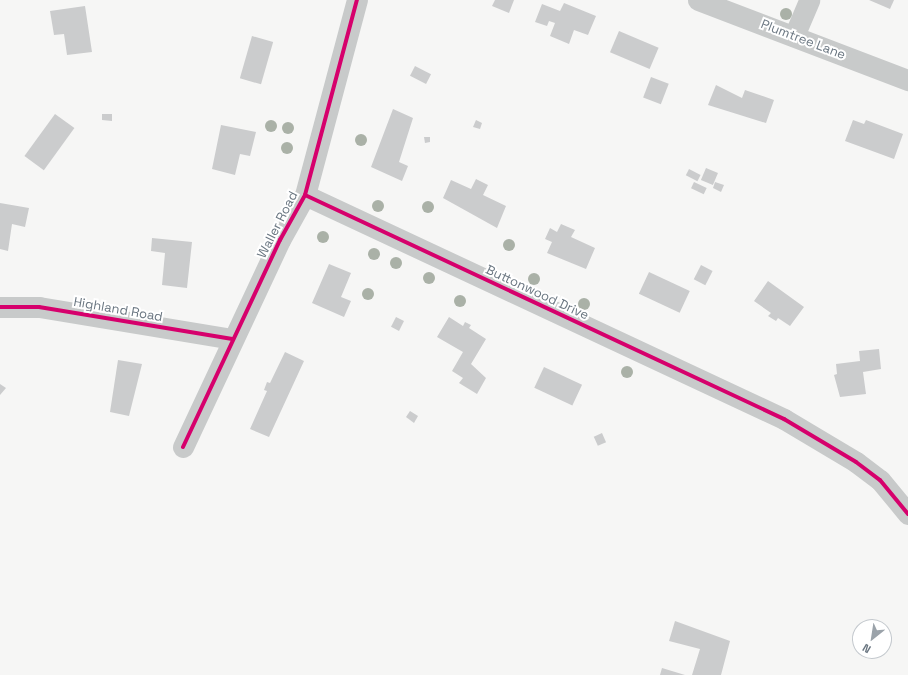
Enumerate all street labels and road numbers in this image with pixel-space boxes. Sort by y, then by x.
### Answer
street label: Plumtree Lane [758,17,848,63]
street label: Waller Road [254,189,302,261]
street label: Buttonwood Drive [483,262,591,324]
street label: Highland Road [72,294,164,326]

